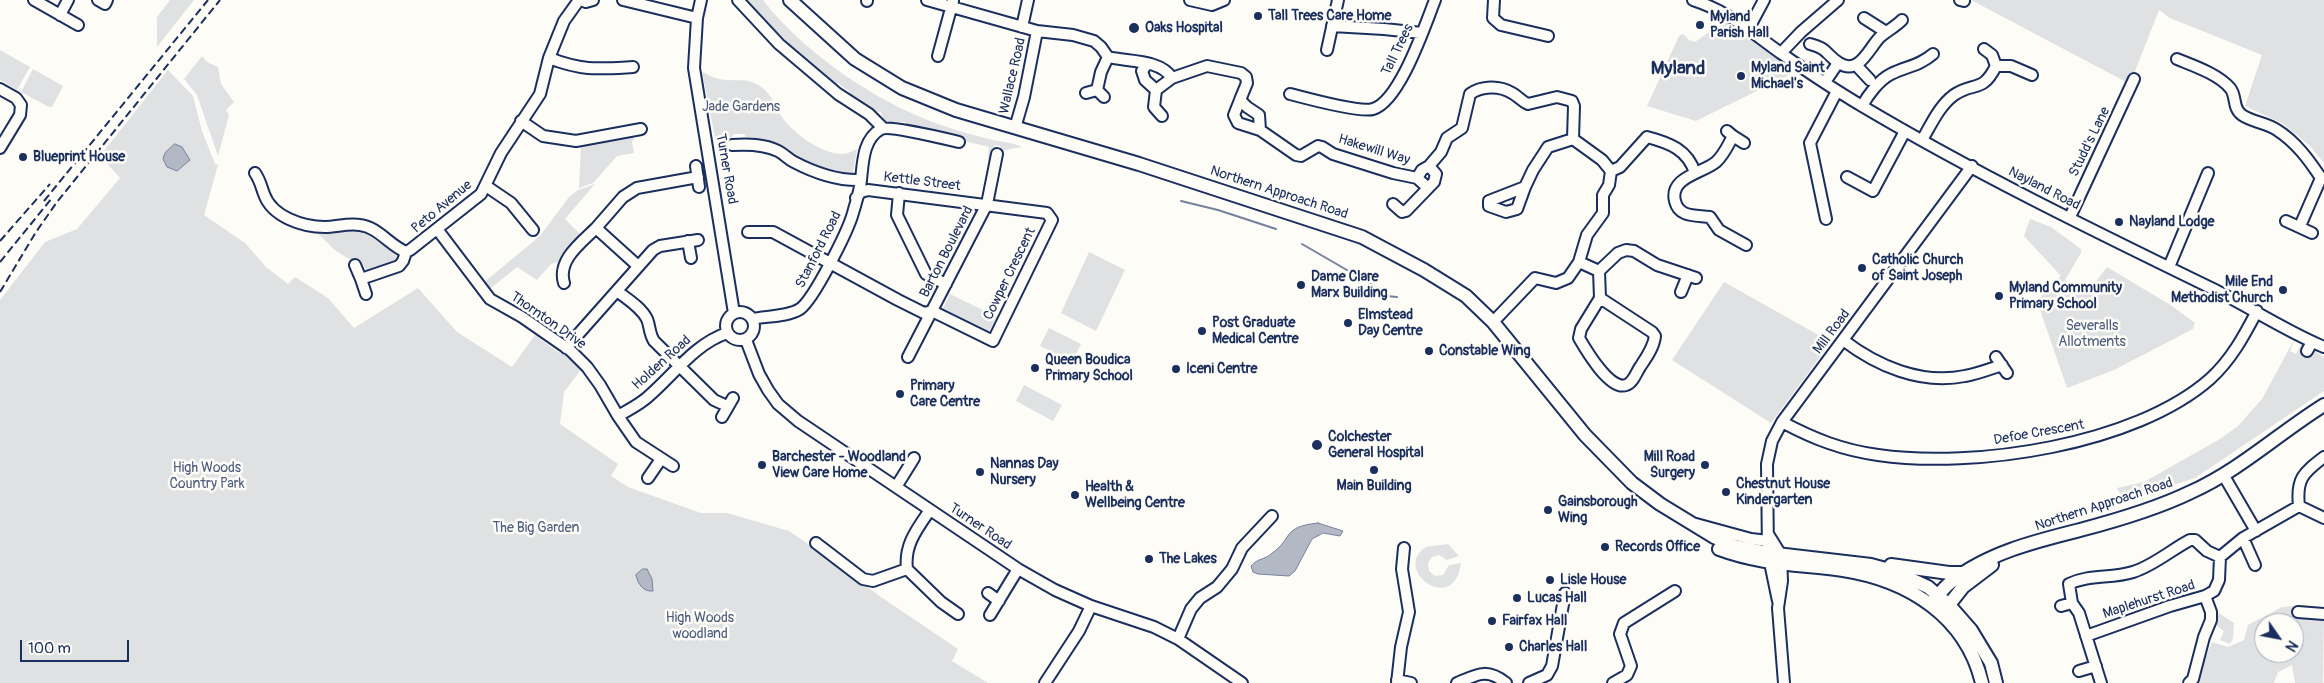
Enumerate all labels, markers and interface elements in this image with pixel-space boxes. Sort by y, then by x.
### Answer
place label: Tall Trees Care Home [1268,8,1391,24]
place label: Myland Parish Hall [1710,9,1769,41]
marker: Tall Trees Care Home [1252,10,1264,22]
marker: Myland Parish Hall [1694,19,1706,31]
place label: Oaks Hospital [1145,20,1223,36]
marker: Oaks Hospital [1127,21,1141,35]
street label: Tall Trees [1378,21,1418,79]
street label: Wallace Road [996,36,1030,116]
district label: Myland [1651,58,1705,80]
place label: Myland Saint Michael's [1751,60,1825,92]
marker: Myland Saint Michael's [1735,70,1747,82]
park label: Jade Gardens [702,99,780,115]
street label: Studd's Lane [2066,104,2114,180]
street label: Hakewill Way [1336,131,1412,169]
street label: Turner Road [712,132,740,206]
place label: Blueprint House [33,149,125,165]
marker: Blueprint House [17,151,29,163]
street label: Northern Approach Road [1208,163,1350,223]
street label: Nayland Road [2005,164,2083,214]
street label: Kettle Street [882,169,962,195]
street label: Peto Avenue [408,177,476,237]
street label: Barton Boulevard [917,203,977,301]
street label: Stanford Road [792,209,846,291]
place label: Nayland Lodge [2129,214,2214,230]
marker: Nayland Lodge [2113,216,2125,228]
street label: Cowper Crescent [980,225,1040,323]
place label: Catholic Church of Saint Joseph [1872,252,1963,284]
marker: Catholic Church of Saint Joseph [1856,262,1868,274]
place label: Dame Clare Marx Building [1311,269,1388,302]
place label: Mile End Methodist Church [2171,274,2273,306]
marker: Dame Clare Marx Building [1295,279,1307,291]
place label: Myland Community Primary School [2009,280,2122,312]
marker: Mile End Methodist Church [2277,284,2289,296]
street label: Thornton Drive [507,289,589,353]
marker: Myland Community Primary School [1993,290,2005,302]
street label: Mill Road [1810,306,1854,358]
place label: Elmstead Day Centre [1358,307,1423,340]
place label: Post Graduate Medical Centre [1212,315,1299,348]
marker: Elmstead Day Centre [1342,317,1354,329]
park label: Severalls Allotments [2058,318,2126,351]
marker: Post Graduate Medical Centre [1196,325,1208,337]
street label: Holden Road [629,332,695,394]
place label: Constable Wing [1439,343,1530,359]
marker: Constable Wing [1423,345,1435,357]
place label: Queen Boudica Primary School [1045,352,1133,384]
place label: Iceni Centre [1186,361,1257,377]
marker: Queen Boudica Primary School [1029,362,1041,374]
marker: Iceni Centre [1170,363,1182,375]
place label: Primary Care Centre [910,378,980,411]
marker: Primary Care Centre [894,388,906,400]
street label: Defoe Crescent [1992,417,2086,449]
place label: Colchester General Hospital [1328,429,1424,462]
marker: Colchester General Hospital [1310,438,1324,452]
place label: Barchester - Woodland View Care Home [772,449,906,482]
place label: Mill Road Surgery [1644,449,1695,482]
place label: Nannas Day Nursery [990,456,1058,488]
marker: Barchester - Woodland View Care Home [756,459,768,471]
marker: Mill Road Surgery [1699,459,1711,471]
park label: High Woods Country Park [169,460,245,492]
marker: Main Building [1368,464,1380,476]
marker: Nannas Day Nursery [974,466,986,478]
street label: Northern Approach Road [2033,475,2175,535]
place label: Chestnut House Kindergarten [1736,476,1830,508]
place label: Main Building [1337,478,1411,494]
place label: Health & Wellbeing Centre [1085,479,1185,512]
marker: Chestnut House Kindergarten [1720,486,1732,498]
marker: Health & Wellbeing Centre [1069,489,1081,501]
place label: Gainsborough Wing [1558,494,1637,526]
street label: Turner Road [946,500,1014,554]
marker: Gainsborough Wing [1542,504,1554,516]
park label: The Big Garden [493,520,579,536]
place label: Records Office [1615,539,1700,555]
marker: Records Office [1599,541,1611,553]
place label: The Lakes [1159,551,1217,567]
marker: The Lakes [1143,553,1155,565]
place label: Lisle House [1560,572,1626,588]
marker: Lisle House [1544,574,1556,586]
street label: Maplehurst Road [2101,577,2197,623]
place label: Lucas Hall [1527,590,1587,606]
marker: Lucas Hall [1511,592,1523,604]
park label: High Woods woodland [666,610,734,642]
place label: Fairfax Hall [1502,613,1567,629]
north arrow [2254,613,2304,663]
marker: Fairfax Hall [1486,615,1498,627]
scale bar [22,630,131,662]
text: N [2281,637,2301,654]
text: 100 m [28,639,71,658]
place label: Charles Hall [1519,639,1587,655]
marker: Charles Hall [1503,641,1515,653]

